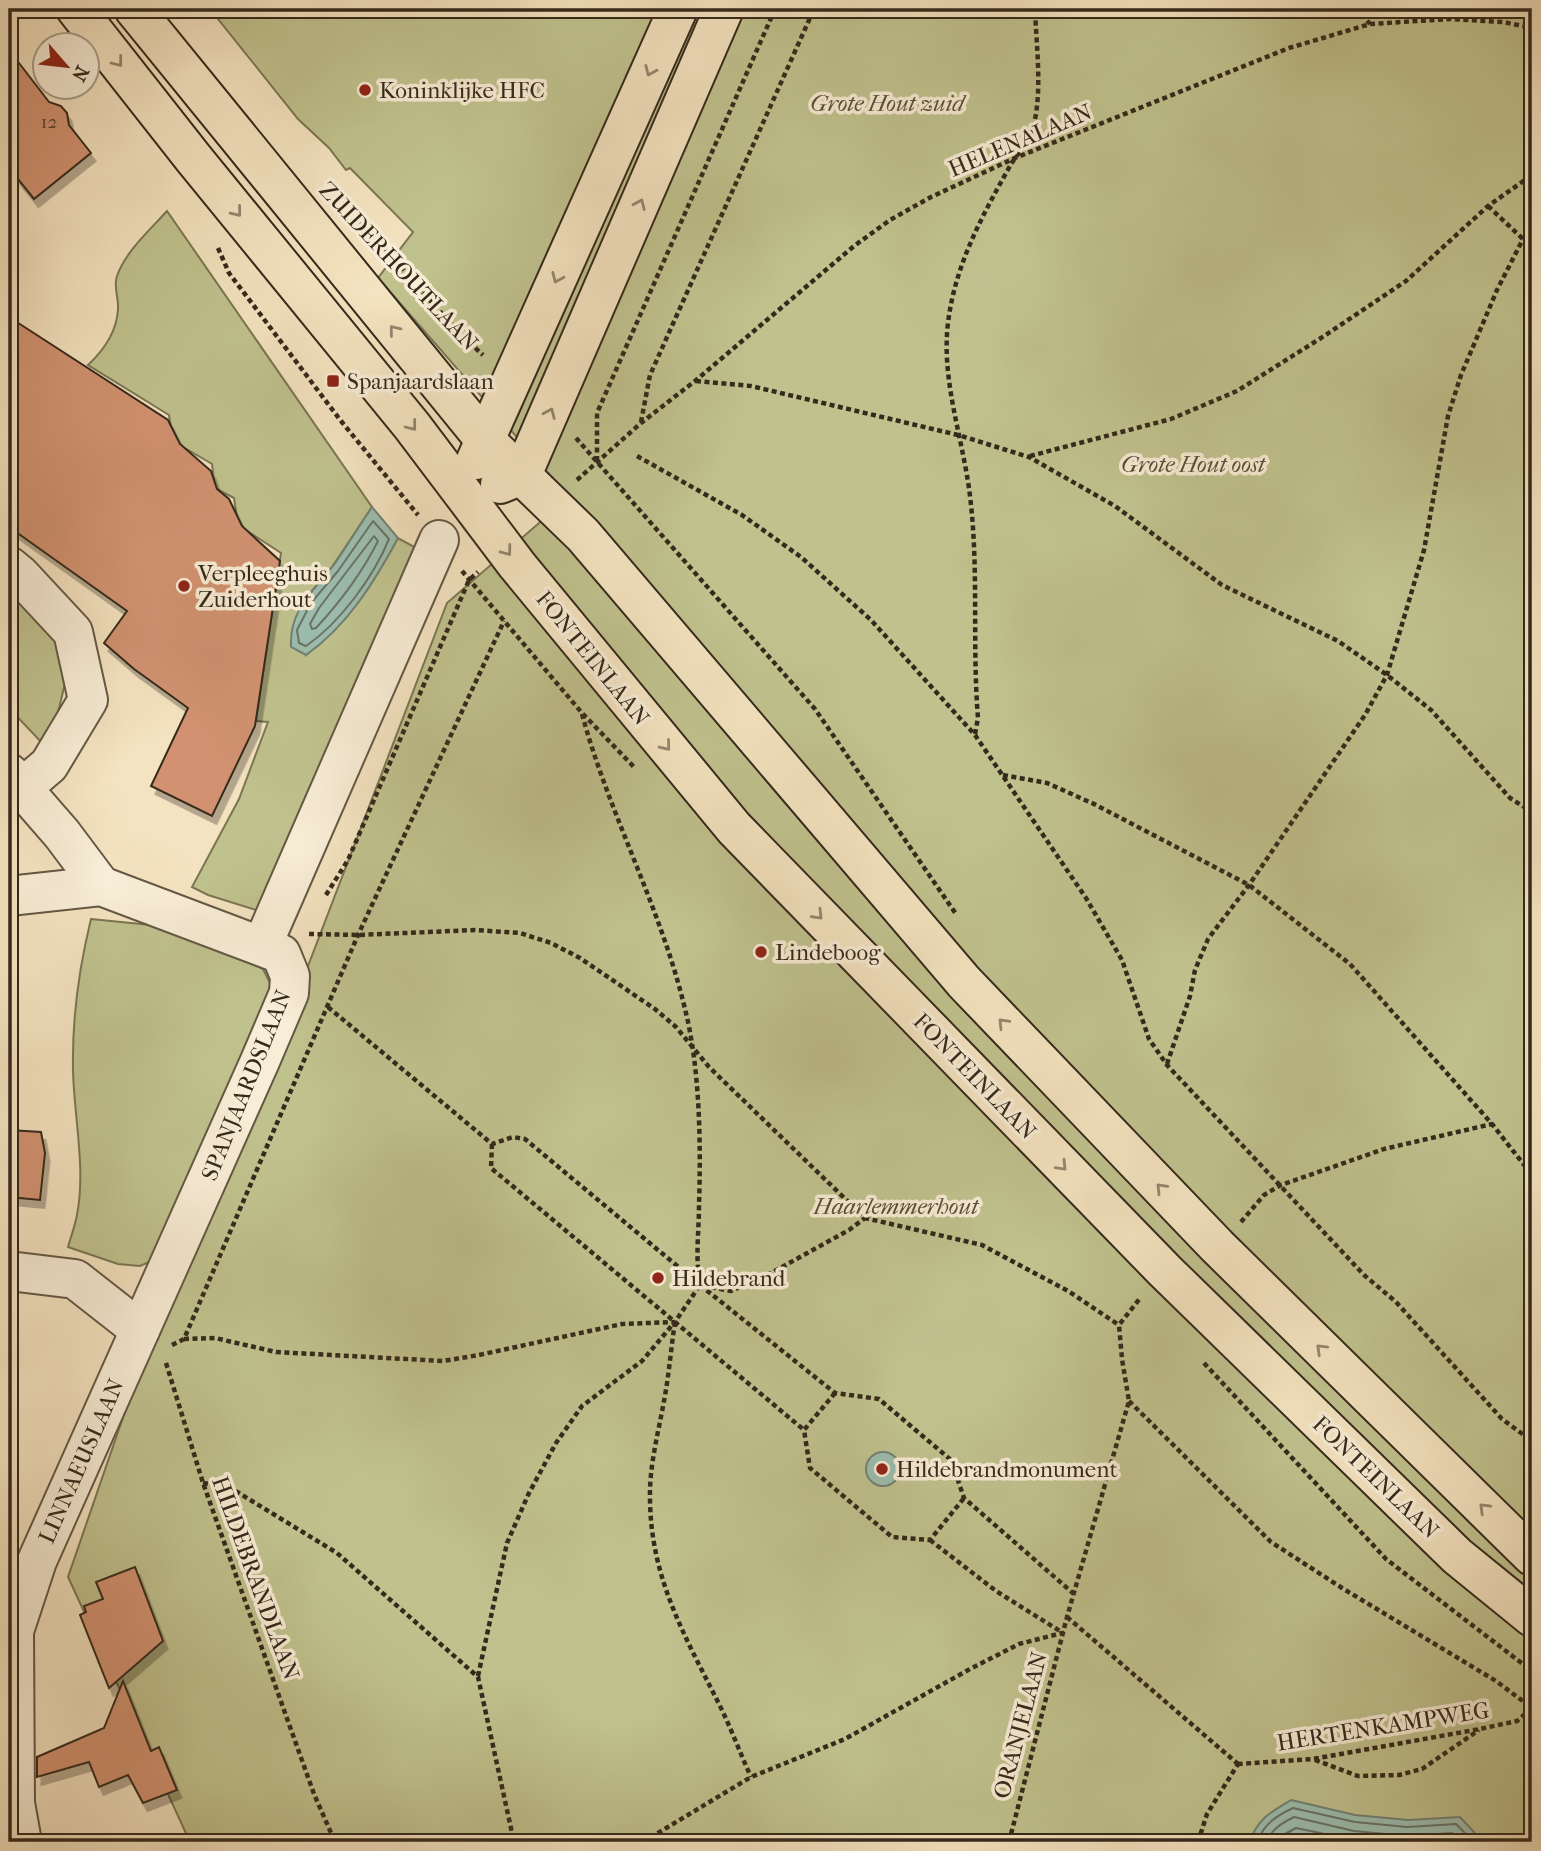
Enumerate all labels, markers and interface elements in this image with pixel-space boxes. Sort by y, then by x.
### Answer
north arrow [32,32,102,102]
one-way arrow [110,55,123,67]
text: N [67,62,93,86]
one-way arrow [644,64,658,76]
place label: Koninklijke HFC [379,77,545,104]
marker: Koninklijke HFC [357,82,373,98]
park label: Grote Hout zuid [810,90,967,117]
street label: HELENALAAN [944,98,1096,183]
house number: 12 [41,111,58,133]
street label: ZUIDERHOUTLAAN [313,176,484,356]
one-way arrow [632,198,646,211]
one-way arrow [229,205,242,217]
one-way arrow [551,271,565,283]
one-way arrow [390,325,402,338]
place label: Spanjaardslaan [347,368,494,395]
marker: Spanjaardslaan [325,373,341,389]
one-way arrow [541,407,555,419]
one-way arrow [404,419,417,431]
park label: Grote Hout oost [1121,451,1267,478]
one-way arrow [498,543,511,556]
place label: Verpleeghuis Zuiderhout [197,560,328,613]
marker: Verpleeghuis Zuiderhout [176,578,192,594]
street label: FONTEINLAAN [530,586,655,731]
one-way arrow [658,738,670,751]
one-way arrow [810,907,822,919]
place label: Lindeboog [775,939,881,966]
marker: Lindeboog [753,944,769,960]
street label: SPANJAARDSLAAN [196,986,297,1184]
street label: FONTEINLAAN [908,1008,1042,1145]
one-way arrow [999,1018,1012,1031]
one-way arrow [1054,1158,1066,1170]
one-way arrow [1156,1183,1169,1196]
park label: Haarlemmerhout [813,1193,980,1220]
place label: Hildebrand [672,1265,786,1292]
marker: Hildebrand [650,1270,666,1286]
one-way arrow [1317,1344,1330,1357]
street label: LINNAEUSLAAN [33,1375,130,1548]
street label: FONTEINLAAN [1307,1410,1444,1544]
place label: Hildebrandmonument [896,1456,1118,1483]
marker: Hildebrandmonument [874,1461,890,1477]
street label: HILDEBRANDLAAN [206,1473,305,1684]
one-way arrow [1479,1504,1492,1517]
street label: ORANJELAAN [988,1649,1053,1802]
street label: HERTENKAMPWEG [1275,1696,1491,1757]

